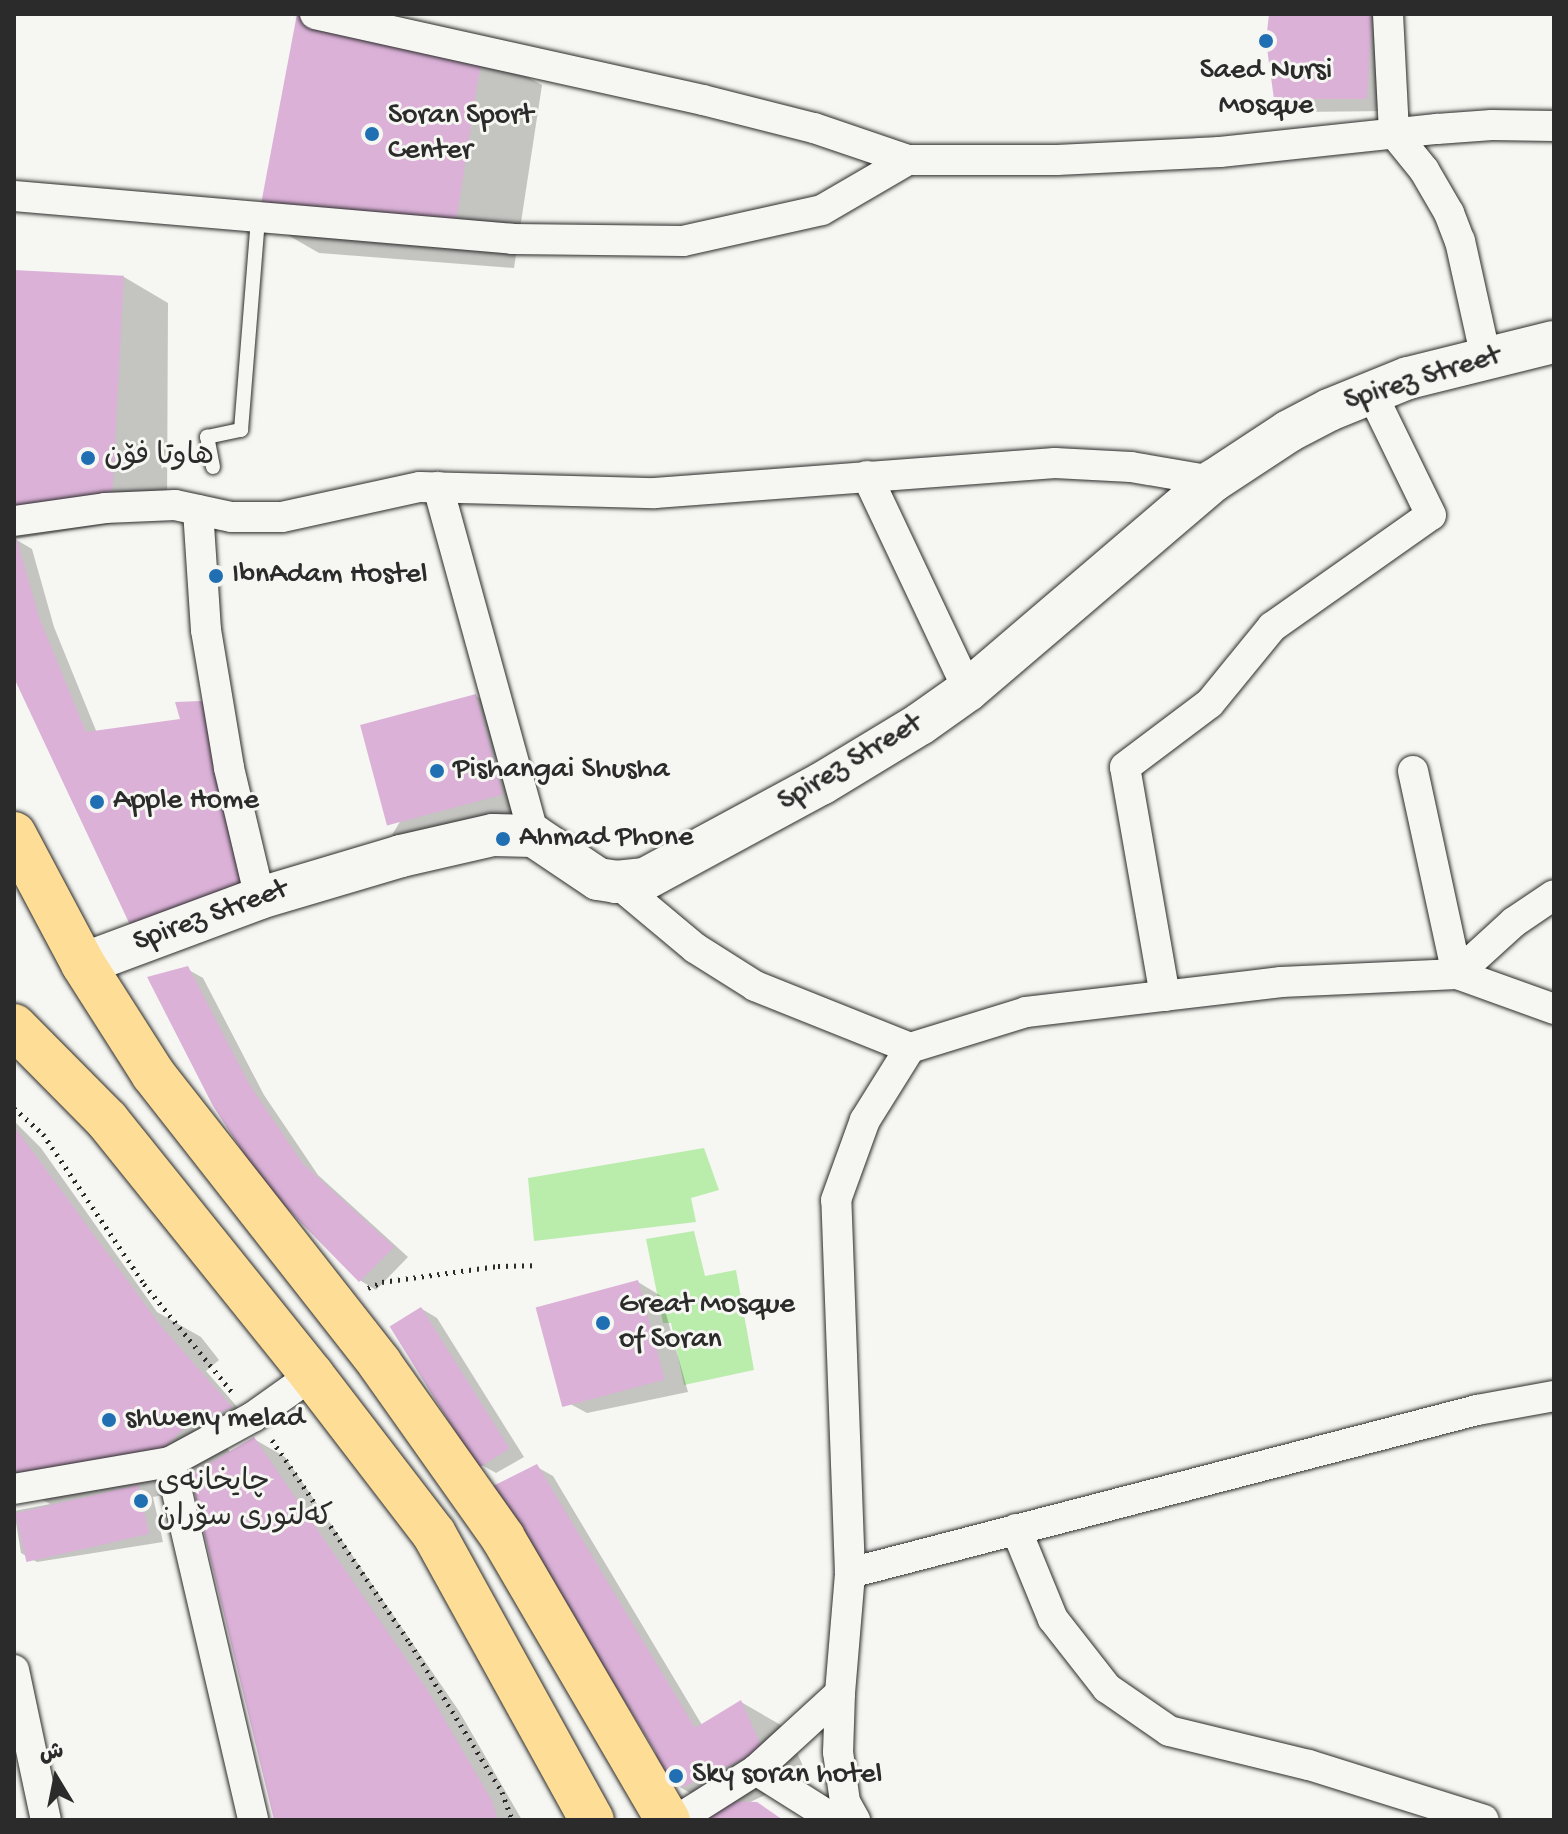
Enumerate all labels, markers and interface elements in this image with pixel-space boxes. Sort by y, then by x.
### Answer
marker: Saed Nursi Mosque [1257,32,1275,50]
place label: Saed Nursi Mosque [1200,54,1332,124]
place label: Soran Sport Center [388,99,533,170]
marker: Soran Sport Center [363,125,381,143]
street label: Spirez Street [1340,339,1506,421]
place label: هاوتا فۆن [104,440,214,476]
marker: هاوتا فۆن [79,449,97,467]
place label: IbnAdam Hostel [232,558,428,594]
marker: IbnAdam Hostel [207,567,225,585]
street label: Spirez Street [772,707,930,821]
place label: Pishangai Shusha [453,753,669,789]
marker: Pishangai Shusha [428,762,446,780]
place label: Apple Home [113,784,259,820]
marker: Apple Home [88,793,106,811]
place label: Ahmad Phone [519,821,693,857]
marker: Ahmad Phone [494,830,512,848]
street label: Spirez Street [129,872,293,962]
place label: Great Mosque of Soran [619,1288,795,1358]
marker: Great Mosque of Soran [594,1314,612,1332]
place label: shweny melad [125,1402,305,1438]
marker: shweny melad [100,1411,118,1429]
place label: چایخانەی کەلتوری سۆران [157,1466,333,1536]
marker: چایخانەی کەلتوری سۆران [132,1492,150,1510]
north arrow [16,1738,96,1818]
text: ش [38,1739,66,1769]
place label: Sky soran hotel [692,1758,882,1794]
marker: Sky soran hotel [667,1767,685,1785]

